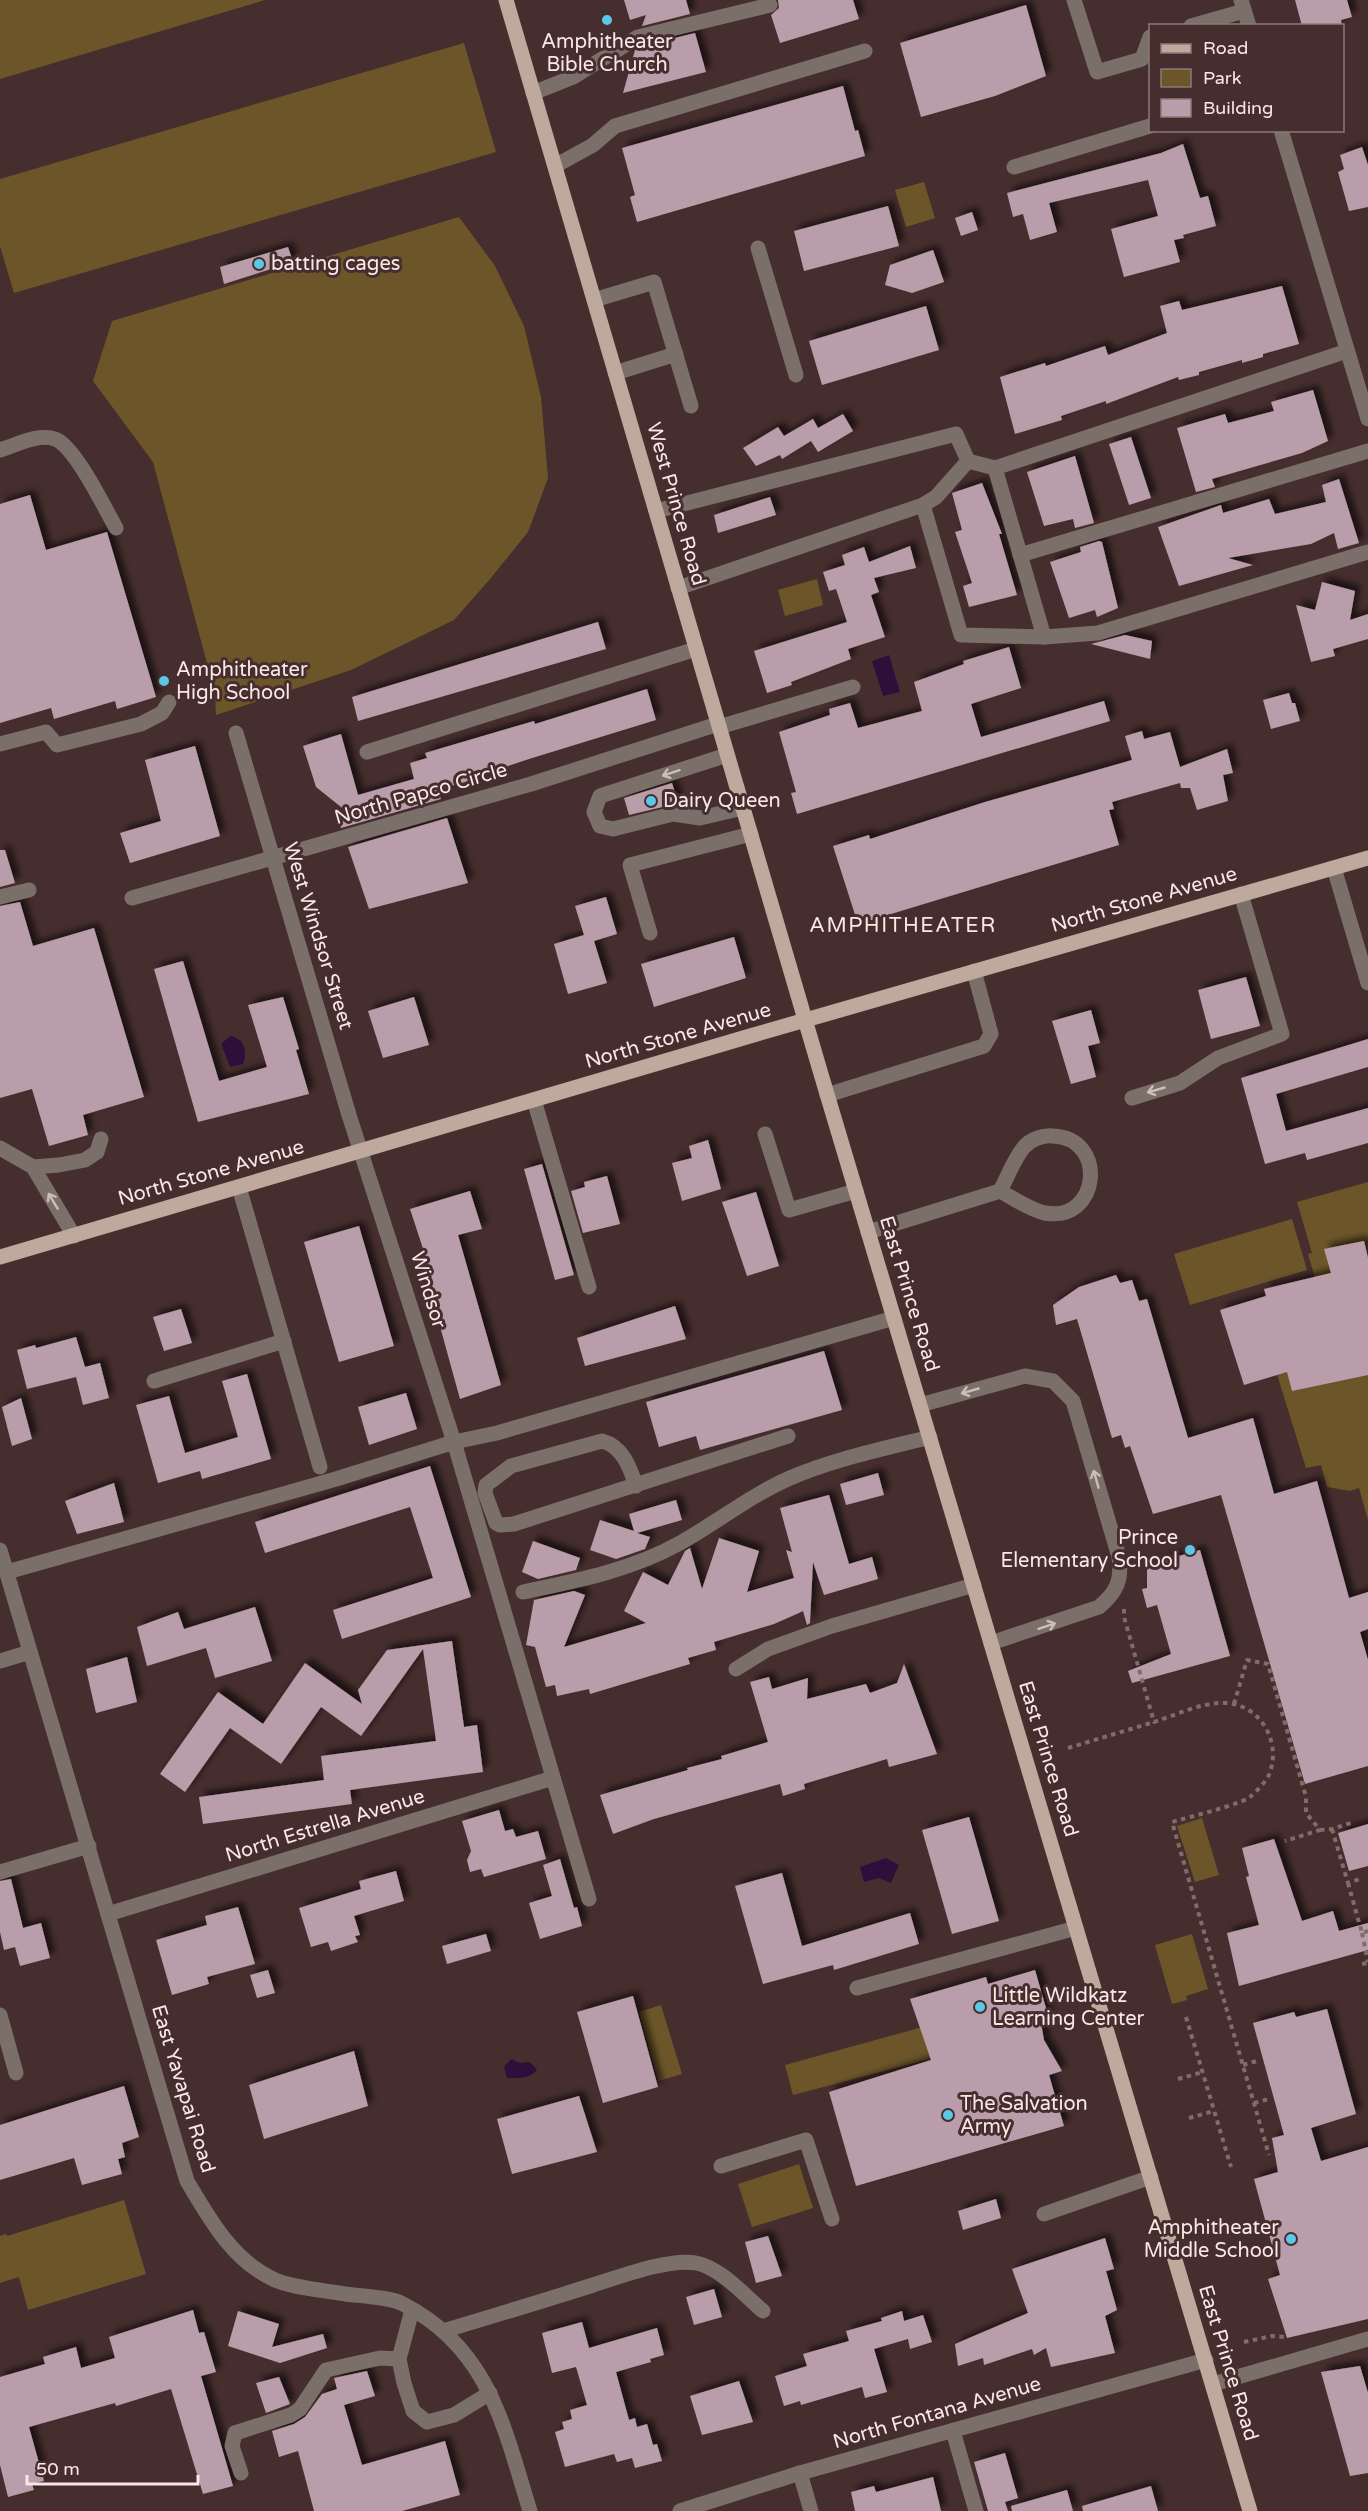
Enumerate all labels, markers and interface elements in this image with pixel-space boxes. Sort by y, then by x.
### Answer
marker: Amphitheater Bible Church [600,13,614,27]
legend [1149,24,1344,132]
place label: Amphitheater Bible Church [541,30,673,77]
text: Road [1203,37,1248,59]
text: Park [1203,67,1242,89]
text: Building [1203,97,1273,119]
place label: batting cages [271,252,400,276]
marker: batting cages [252,257,266,271]
street label: West Prince Road [641,420,711,588]
place label: Amphitheater High School [176,658,308,705]
marker: Amphitheater High School [157,674,171,688]
street label: North Papco Circle [332,758,510,830]
one-way arrow [662,768,681,779]
place label: Dairy Queen [663,789,781,813]
marker: Dairy Queen [644,794,658,808]
street label: West Windsor Street [278,839,358,1033]
street label: North Stone Avenue [1048,862,1240,938]
district label: AMPHITHEATER [809,913,997,938]
street label: North Stone Avenue [582,998,774,1074]
one-way arrow [1147,1085,1166,1096]
street label: North Stone Avenue [115,1135,307,1211]
one-way arrow [47,1193,59,1210]
street label: East Prince Road [874,1213,944,1375]
street label: Windsor [405,1249,451,1332]
one-way arrow [961,1386,980,1397]
one-way arrow [1090,1470,1101,1489]
place label: Prince Elementary School [1000,1526,1178,1573]
marker: Prince Elementary School [1183,1543,1197,1557]
one-way arrow [1037,1619,1056,1630]
street label: East Prince Road [1013,1678,1083,1840]
street label: North Estrella Avenue [222,1784,428,1868]
place label: Little Wildkatz Learning Center [992,1984,1145,2031]
marker: Little Wildkatz Learning Center [973,2000,987,2014]
street label: East Yavapai Road [146,2002,220,2176]
place label: The Salvation Army [960,2092,1088,2139]
marker: The Salvation Army [941,2108,955,2122]
place label: Amphitheater Middle School [1144,2216,1279,2263]
marker: Amphitheater Middle School [1284,2232,1298,2246]
street label: East Prince Road [1193,2282,1263,2444]
street label: North Fontana Avenue [830,2372,1044,2454]
scale bar [27,2448,198,2486]
text: 50 m [36,2458,80,2480]

